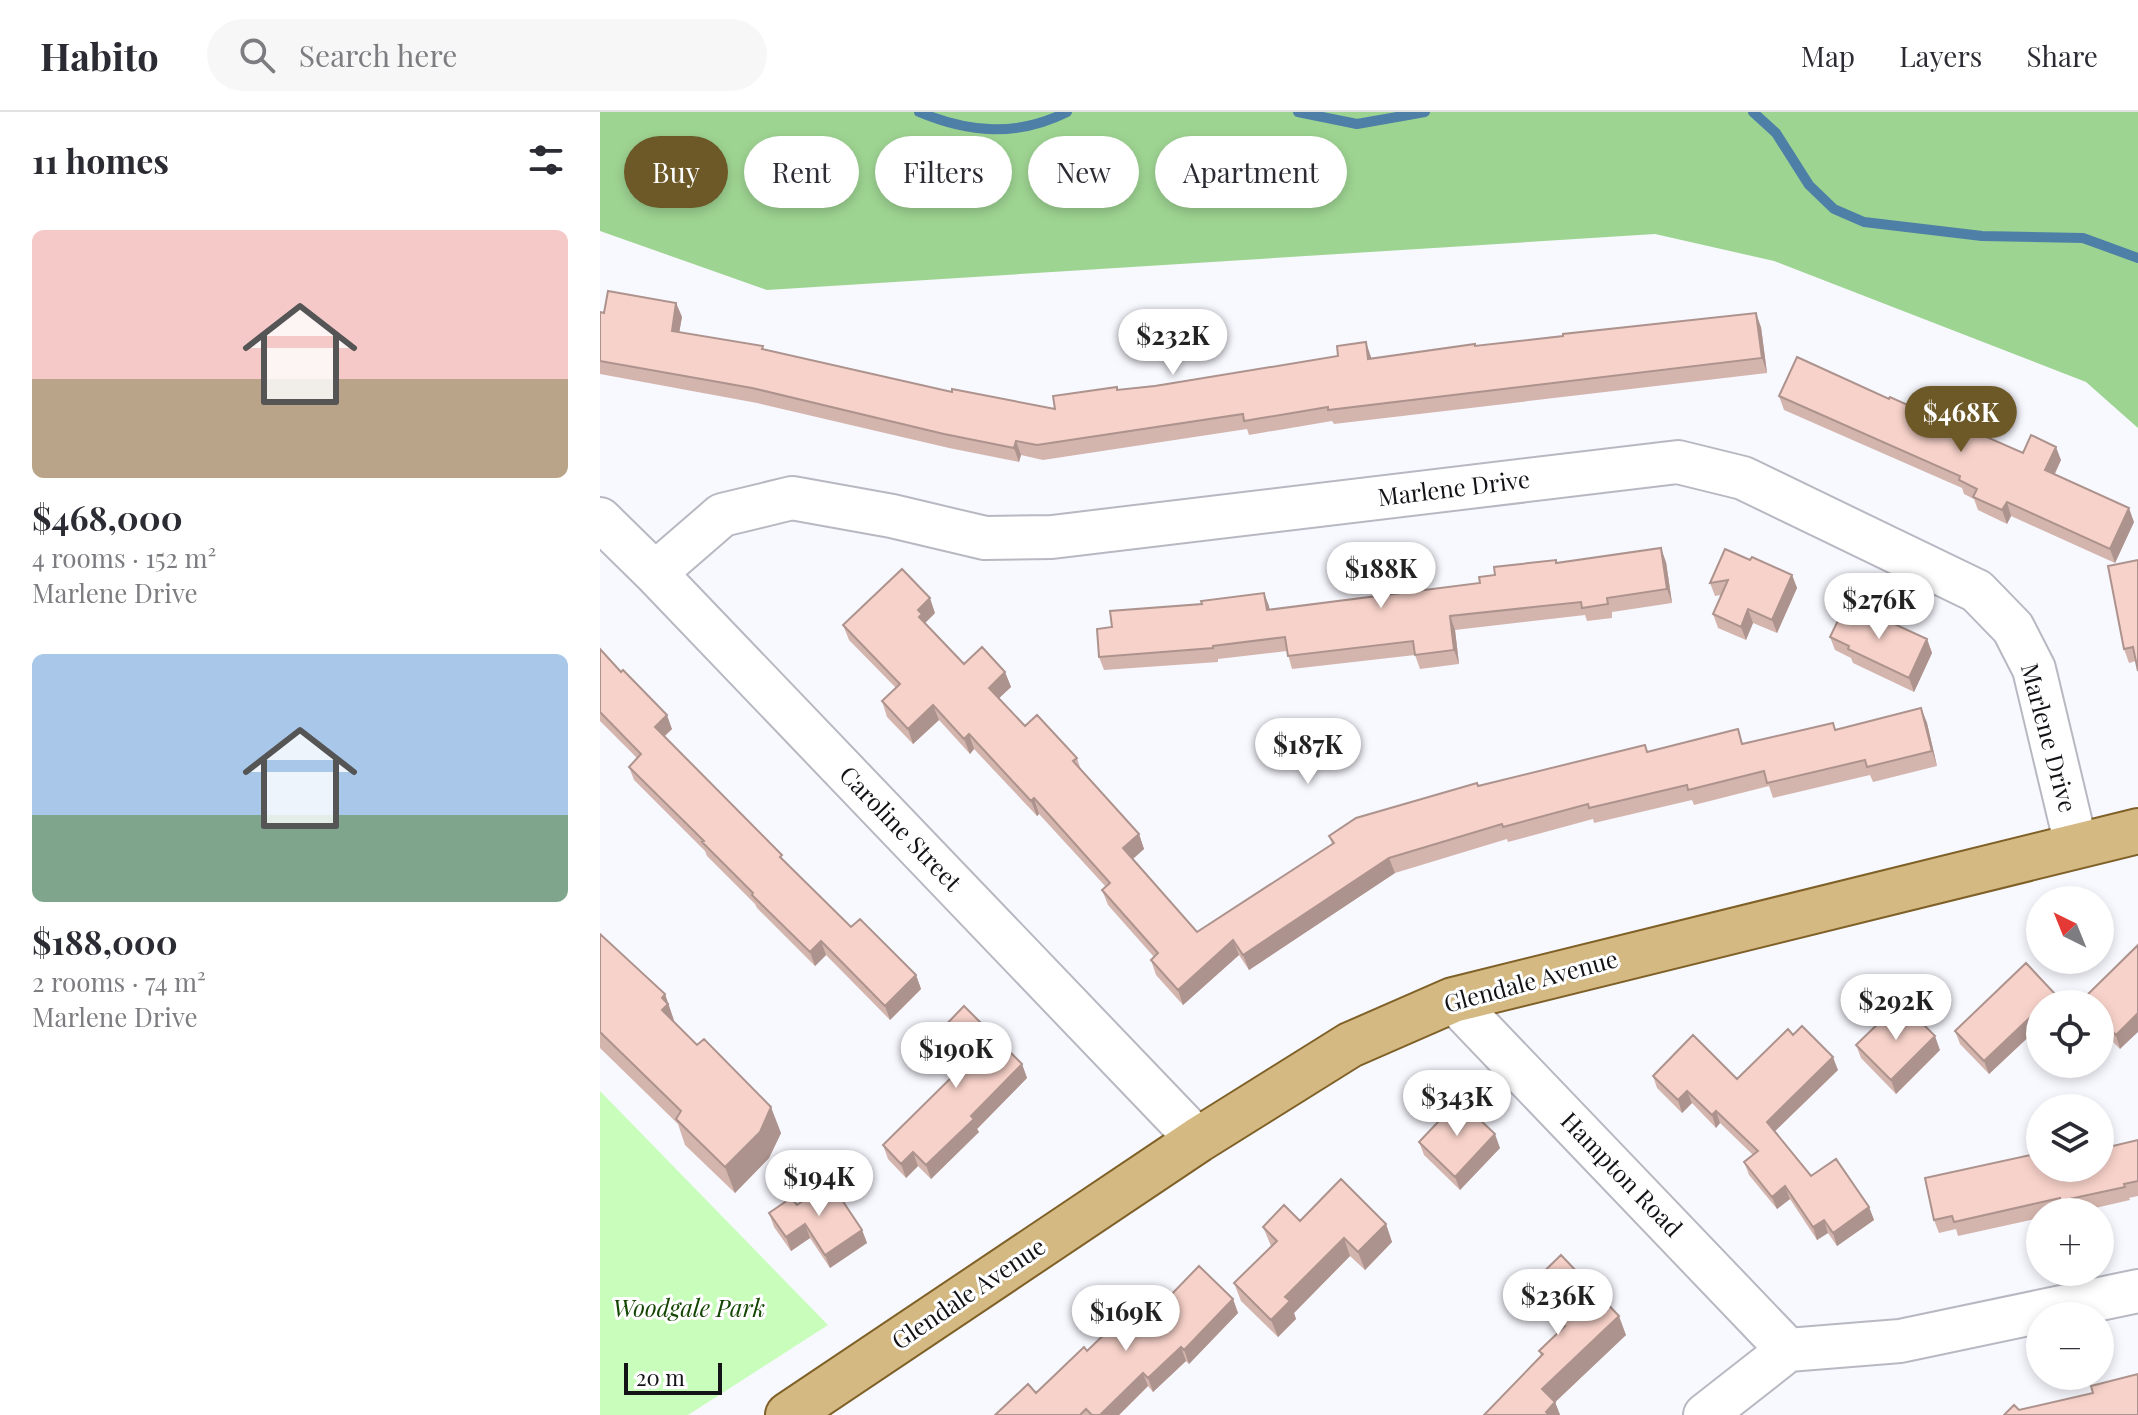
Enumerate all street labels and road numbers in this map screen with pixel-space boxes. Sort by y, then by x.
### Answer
street label: Marlene Drive [1376,462,1532,512]
street label: Marlene Drive [2015,660,2085,815]
street label: Caroline Street [834,758,970,897]
street label: Glendale Avenue [1440,941,1621,1019]
street label: Hampton Road [1555,1104,1690,1243]
street label: Glendale Avenue [885,1229,1051,1356]

